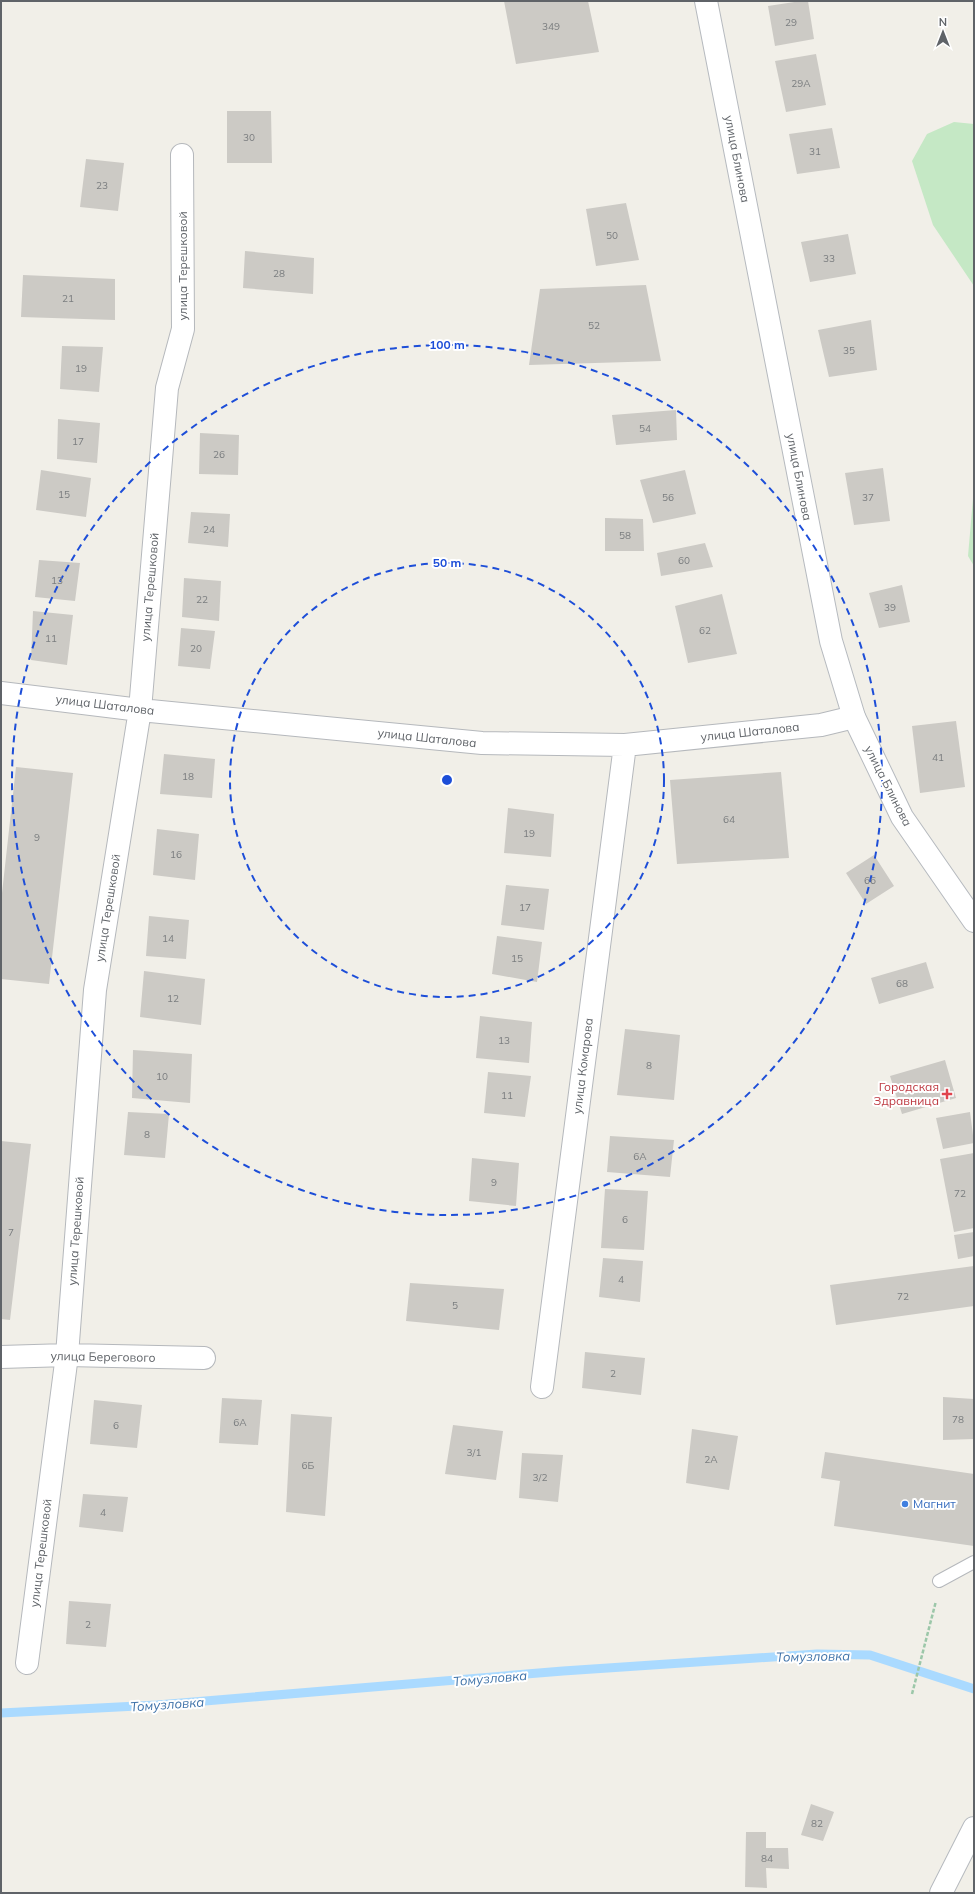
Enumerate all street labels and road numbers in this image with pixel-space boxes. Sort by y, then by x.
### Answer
street label: улица Блинова [722,114,753,204]
street label: улица Терешковой [175,211,190,321]
street label: улица Блинова [784,432,815,522]
street label: улица Терешковой [137,532,162,642]
street label: улица Шаталова [55,691,155,718]
street label: улица Шаталова [700,719,800,744]
street label: улица Шаталова [377,725,477,750]
street label: улица Блинова [862,743,915,829]
street label: улица Терешковой [92,853,123,963]
street label: улица Комарова [569,1017,596,1115]
street label: улица Терешковой [64,1176,87,1286]
street label: улица Берегового [50,1348,156,1365]
street label: улица Терешковой [26,1498,55,1608]

